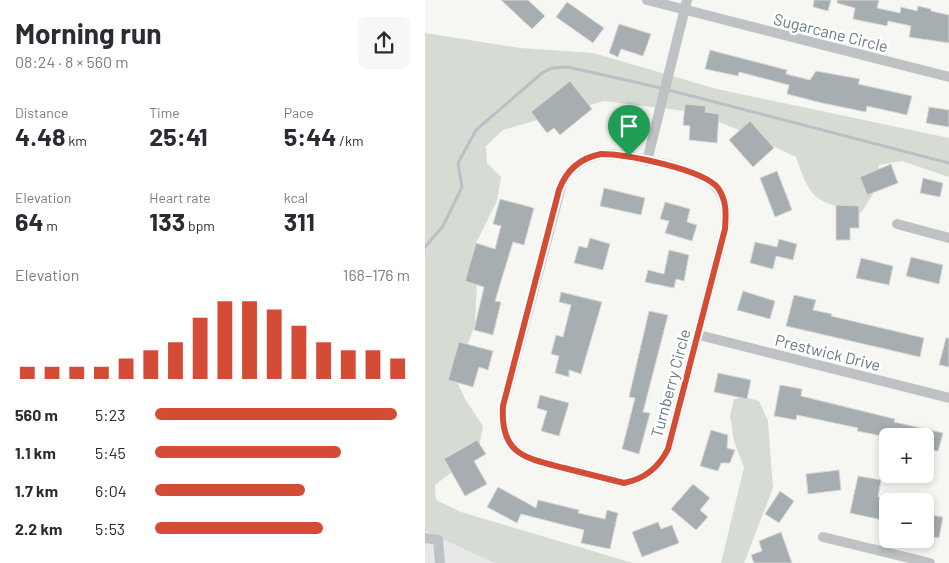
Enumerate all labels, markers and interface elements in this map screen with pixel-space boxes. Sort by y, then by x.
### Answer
street label: Sugarcane Circle [772,9,890,55]
text: Morning run [15,16,162,50]
button: share [358,17,410,69]
text: 08:24 · 8 × 560 m [15,52,128,71]
text: Distance [15,104,68,121]
text: Time [149,104,180,121]
text: Pace [284,104,314,121]
pin [608,105,650,156]
icon: arrive [615,112,643,140]
text: 4.48 [15,121,66,151]
text: 25:41 [149,121,207,151]
text: 5:44 [284,121,336,151]
text: km [66,132,87,149]
text: /km [336,132,363,149]
text: Elevation [15,189,71,206]
text: Heart rate [149,189,211,206]
text: kcal [284,189,308,206]
text: 64 [15,206,44,236]
text: 133 [149,206,185,236]
text: 311 [284,206,315,236]
text: m [44,217,58,234]
text: bpm [185,217,215,234]
text: Elevation [15,265,79,284]
text: 168–176 m [343,265,410,284]
street label: Turnberry Circle [646,327,694,439]
street label: Prestwick Drive [773,330,883,374]
text: 560 m [15,405,58,424]
text: 5:23 [95,405,125,424]
map controls [879,428,934,548]
button: + [879,428,934,483]
text: 1.1 km [15,443,56,462]
text: 5:45 [95,443,126,462]
text: 1.7 km [15,481,58,500]
text: 6:04 [95,481,127,500]
button: − [879,493,934,548]
text: 2.2 km [15,519,62,538]
text: 5:53 [95,519,125,538]

